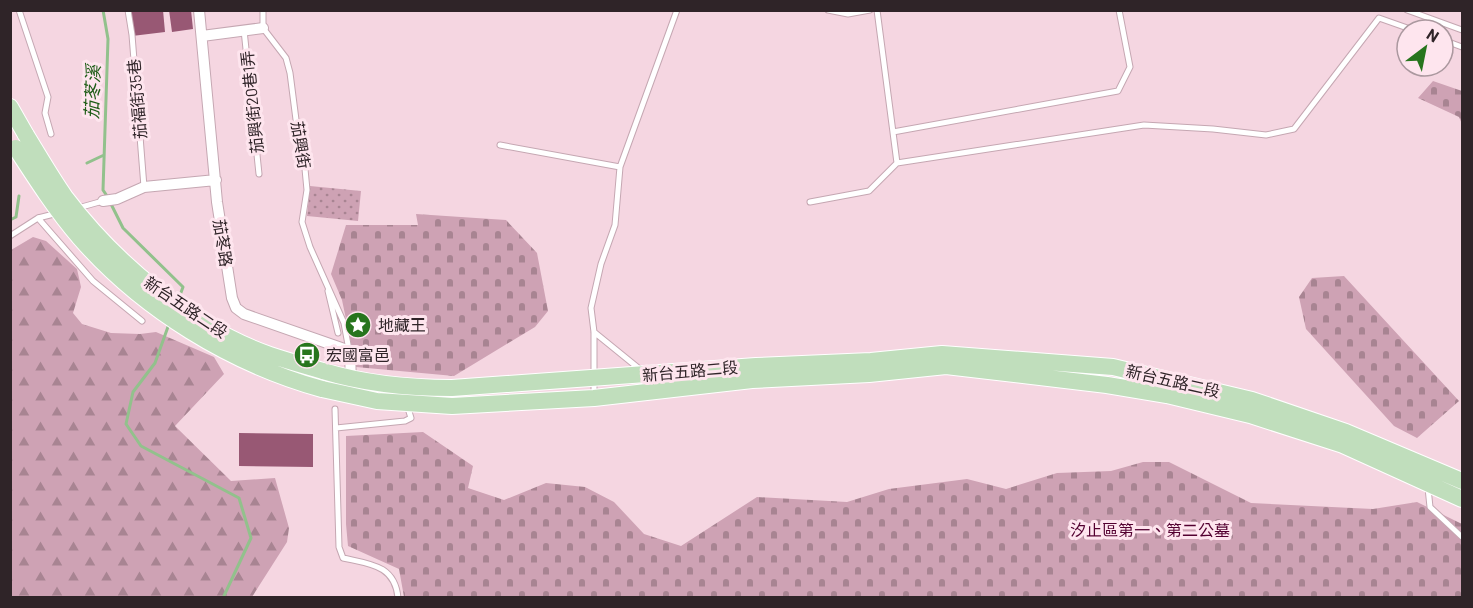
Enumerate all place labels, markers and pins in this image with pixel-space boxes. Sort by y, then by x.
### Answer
place icon: 地藏王 [343,310,373,340]
place label: 地藏王 [378,315,426,334]
bus stop icon: 宏國富邑 [292,340,322,370]
place label: 宏國富邑 [326,345,390,364]

